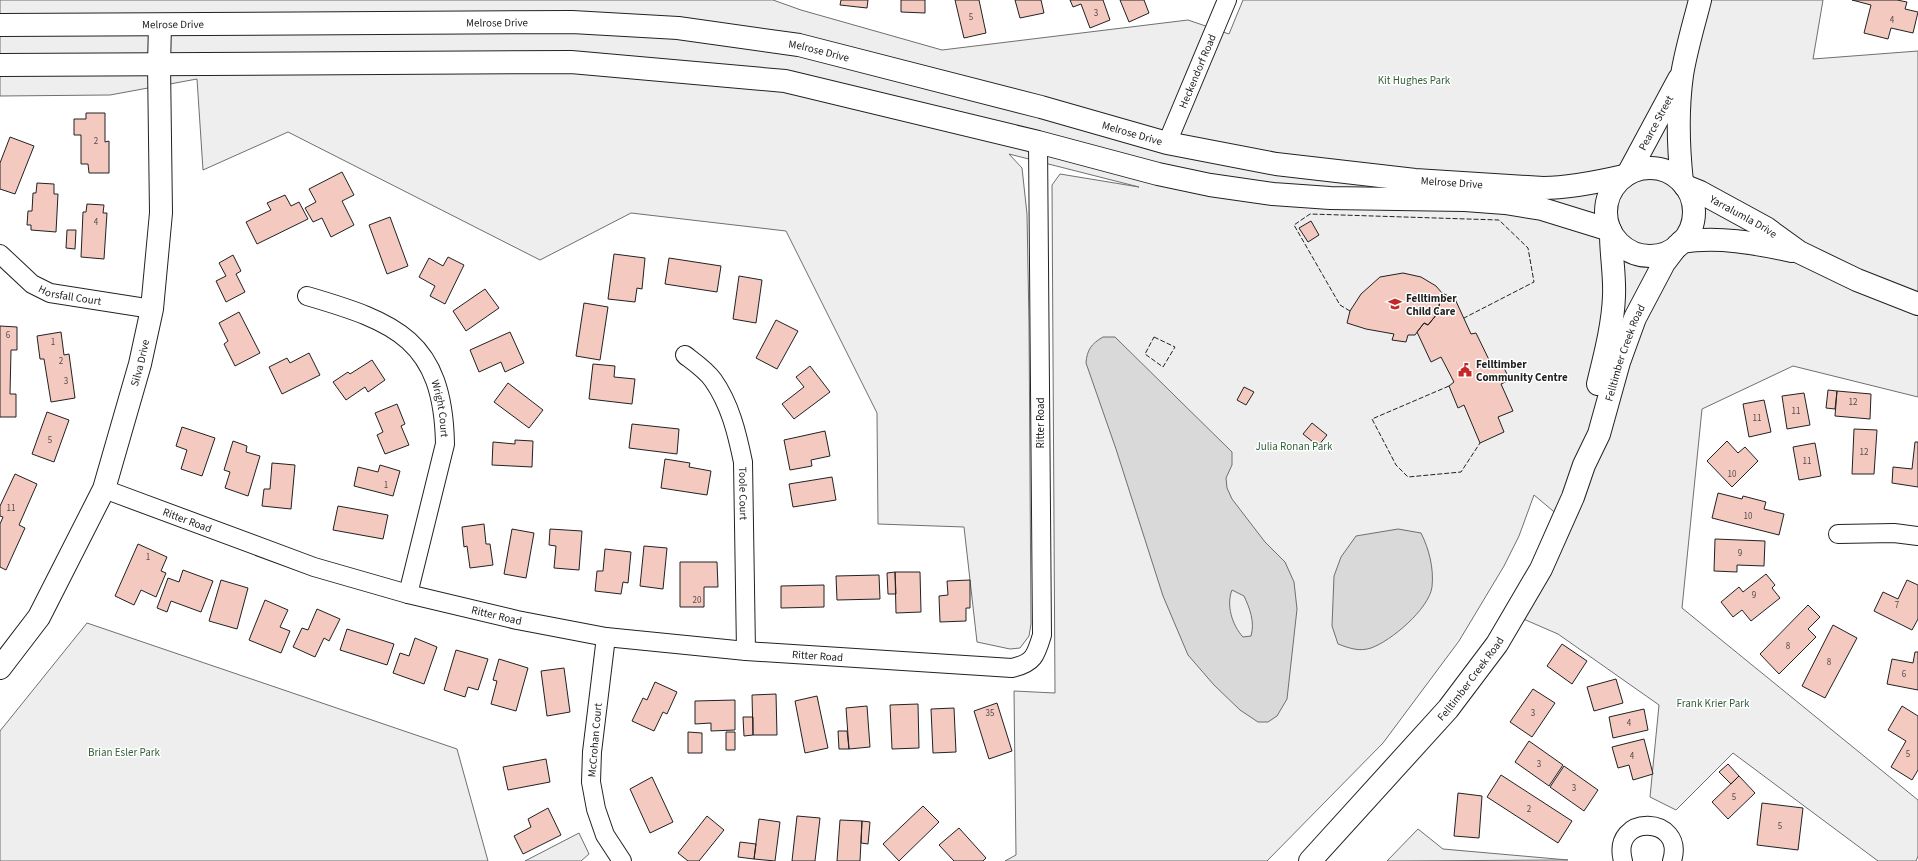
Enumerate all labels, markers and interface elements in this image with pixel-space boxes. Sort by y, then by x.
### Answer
house number: 3 [1094,7,1099,20]
house number: 5 [969,11,974,24]
house number: 4 [1890,14,1895,27]
street label: Melrose Drive [466,15,529,30]
street label: Melrose Drive [142,16,205,32]
street label: Heckendorf Road [1175,32,1219,111]
street label: Melrose Drive [788,36,851,65]
park label: Kit Hughes Park [1378,73,1451,88]
street label: Pearce Street [1635,92,1677,153]
street label: Melrose Drive [1100,117,1165,149]
house number: 2 [94,135,99,148]
street label: Melrose Drive [1420,173,1484,192]
street label: Yarralumla Drive [1706,191,1781,242]
house number: 4 [94,216,99,229]
street label: Horsfall Court [36,281,103,308]
place label: Felltimber Child Care [1406,291,1457,319]
school or university icon: Felltimber Child Care [1387,296,1403,312]
street label: Felltimber Creek Road [1601,302,1648,403]
house number: 6 [6,329,11,342]
house number: 1 [51,336,55,349]
street label: Silva Drive [126,337,153,388]
house number: 2 [59,355,64,368]
place label: Felltimber Community Centre [1476,357,1568,385]
public building icon: Felltimber Community Centre [1457,362,1473,378]
house number: 3 [64,375,69,388]
street label: Wright Court [428,378,452,438]
house number: 12 [1849,396,1858,409]
street label: Ritter Road [1033,397,1048,449]
house number: 11 [1792,405,1800,418]
house number: 11 [1753,412,1761,425]
house number: 5 [48,434,53,447]
park label: Julia Ronan Park [1256,439,1333,454]
house number: 12 [1860,446,1869,459]
house number: 11 [1803,455,1811,468]
street label: Toole Court [736,467,751,520]
house number: 10 [1728,468,1737,481]
house number: 1 [384,479,388,492]
house number: 11 [7,502,15,515]
street label: Ritter Road [161,504,214,536]
house number: 10 [1744,510,1753,523]
house number: 9 [1738,547,1743,560]
house number: 1 [146,551,150,564]
house number: 9 [1752,589,1757,602]
house number: 20 [693,594,702,607]
house number: 7 [1895,599,1900,612]
street label: Ritter Road [470,602,523,628]
street label: Felltimber Creek Road [1434,634,1507,724]
house number: 8 [1786,640,1791,653]
street label: Ritter Road [792,646,844,665]
house number: 8 [1827,656,1832,669]
house number: 6 [1902,668,1907,681]
park label: Frank Krier Park [1677,696,1750,711]
street label: McCrohan Court [584,702,606,778]
house number: 35 [986,707,995,720]
house number: 3 [1531,707,1536,720]
house number: 4 [1627,717,1632,730]
park label: Brian Esler Park [88,745,161,760]
house number: 5 [1906,748,1911,761]
house number: 4 [1630,750,1635,763]
house number: 3 [1537,758,1542,771]
house number: 3 [1572,782,1577,795]
house number: 5 [1732,791,1737,804]
house number: 2 [1527,803,1532,816]
house number: 5 [1778,820,1783,833]

